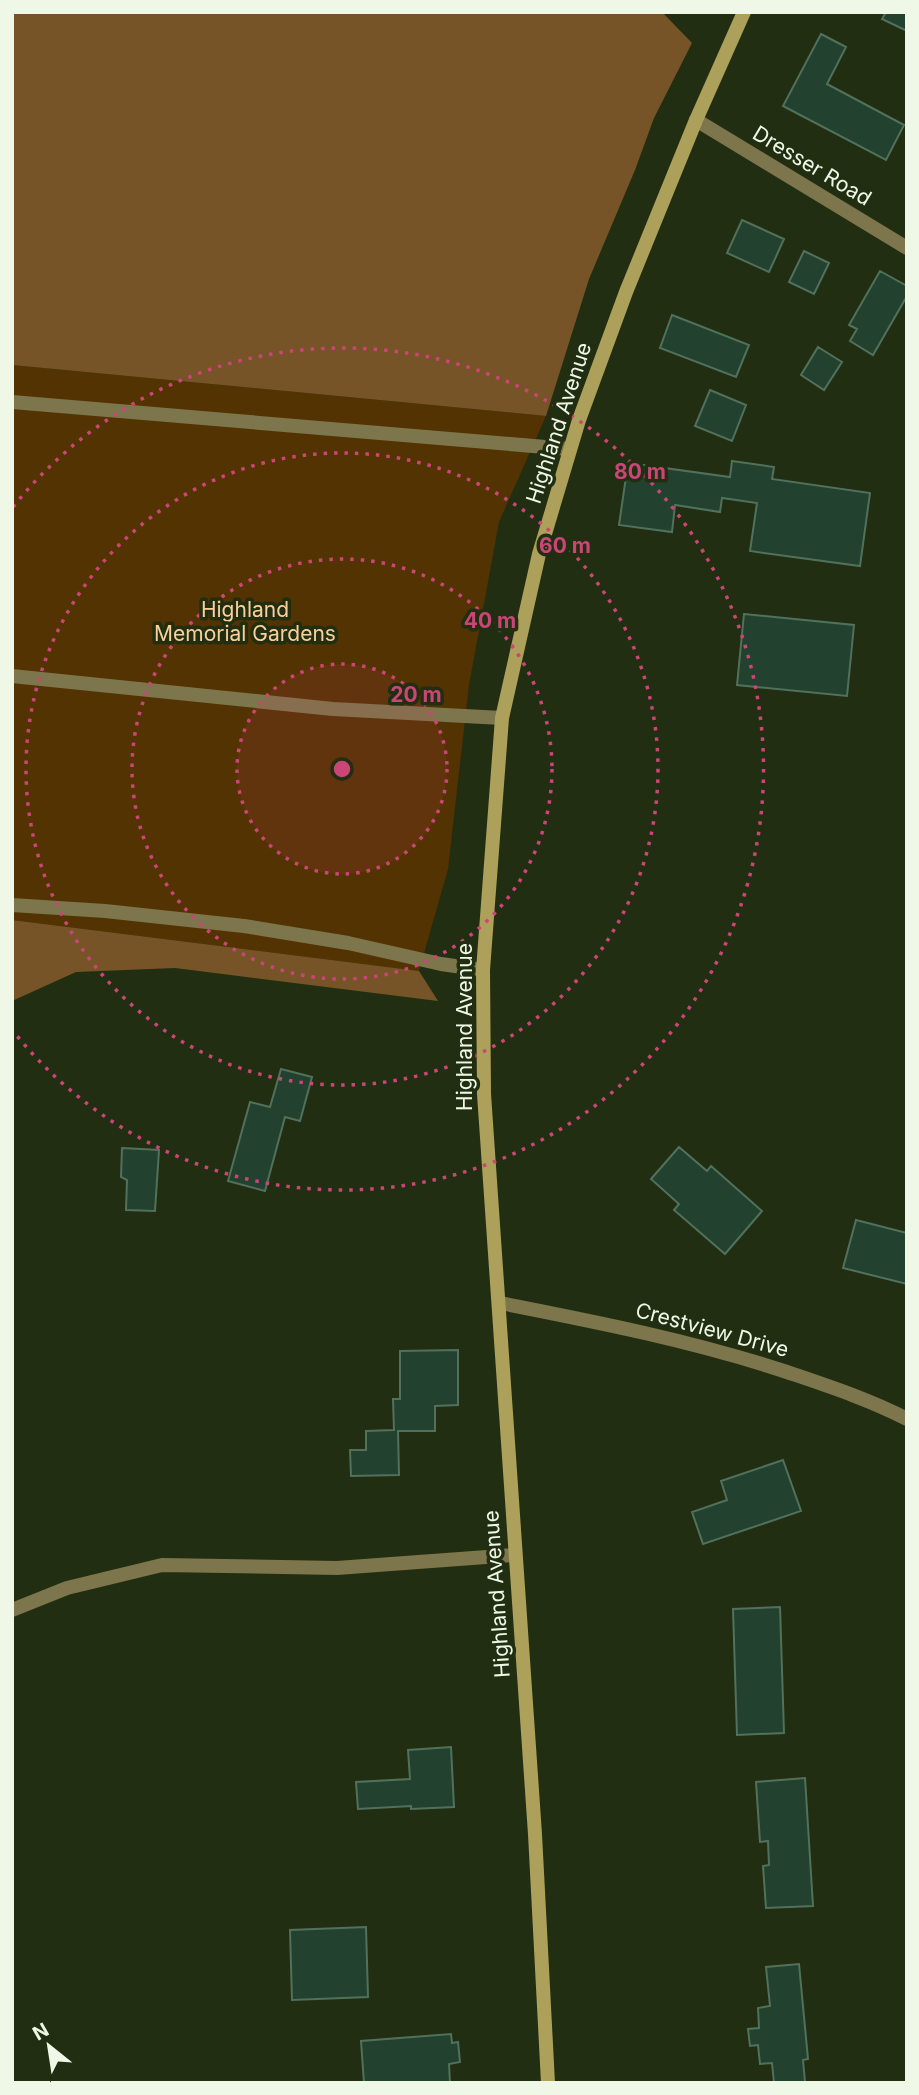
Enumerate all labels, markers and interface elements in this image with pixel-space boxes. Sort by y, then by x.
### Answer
street label: Dresser Road [748,120,876,211]
street label: Highland Avenue [521,339,596,507]
text: 80 m [614,459,666,484]
text: 60 m [539,533,591,558]
park label: Highland Memorial Gardens [154,597,336,646]
text: 40 m [464,608,516,633]
text: 20 m [390,682,442,707]
centre of rings [330,757,354,781]
street label: Highland Avenue [452,943,477,1111]
street label: Crestview Drive [633,1297,791,1362]
street label: Highland Avenue [478,1509,515,1679]
north arrow [14,2011,84,2081]
text: N [29,2018,53,2045]

